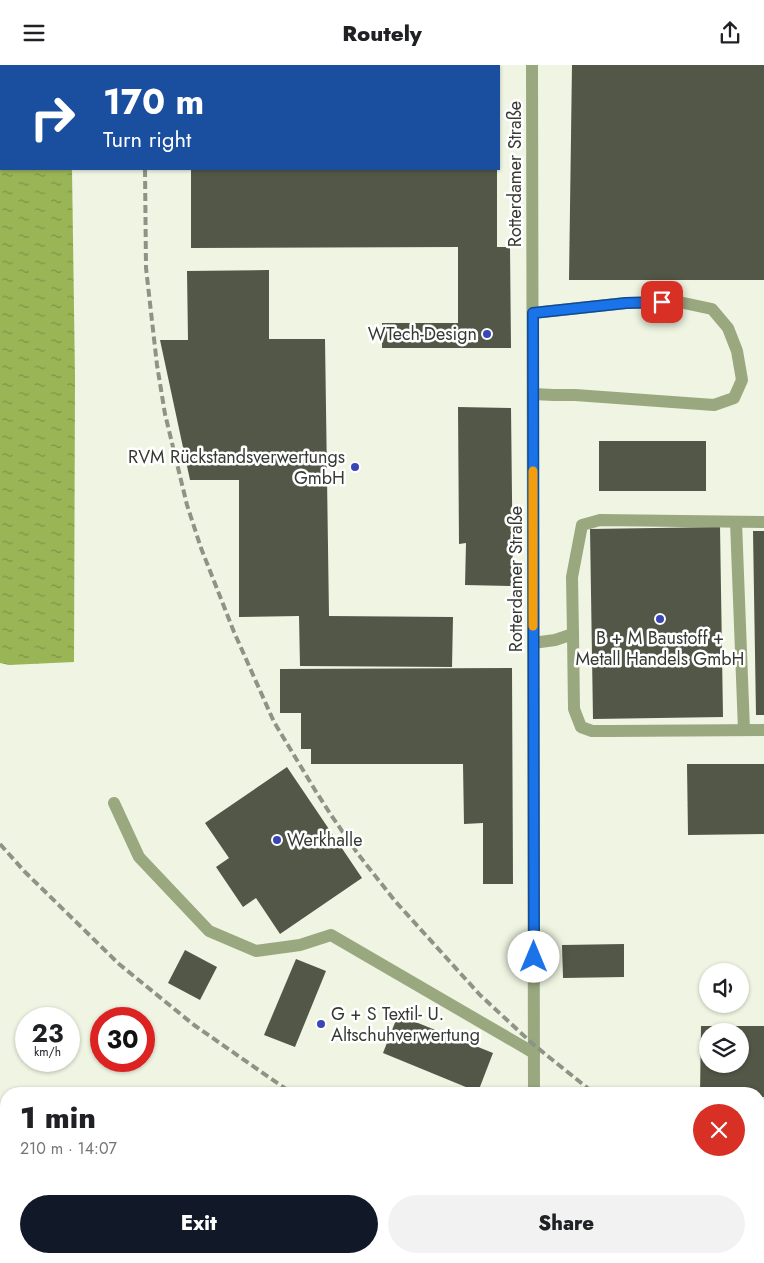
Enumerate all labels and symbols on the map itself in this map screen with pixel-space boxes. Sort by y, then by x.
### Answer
street label: Rotterdamer Straße [502,101,528,247]
pin [641,281,683,323]
place label: WTech-Design [368,321,477,347]
marker: WTech-Design [481,328,493,340]
place label: RVM Rückstandsverwertungs GmbH [128,444,345,491]
marker: RVM Rückstandsverwertungs GmbH [349,461,361,473]
street label: Rotterdamer Straße [503,506,529,652]
marker: B + M Baustoff + Metall Handels GmbH [654,613,666,625]
place label: B + M Baustoff + Metall Handels GmbH [576,625,744,672]
place label: Werkhalle [287,827,362,853]
marker: Werkhalle [271,834,283,846]
position arrow [507,930,559,982]
place label: G + S Textil- U. Altschuhverwertung [331,1001,480,1048]
speed limit sign: 30 [90,1007,155,1072]
marker: G + S Textil- U. Altschuhverwertung [315,1018,327,1030]

